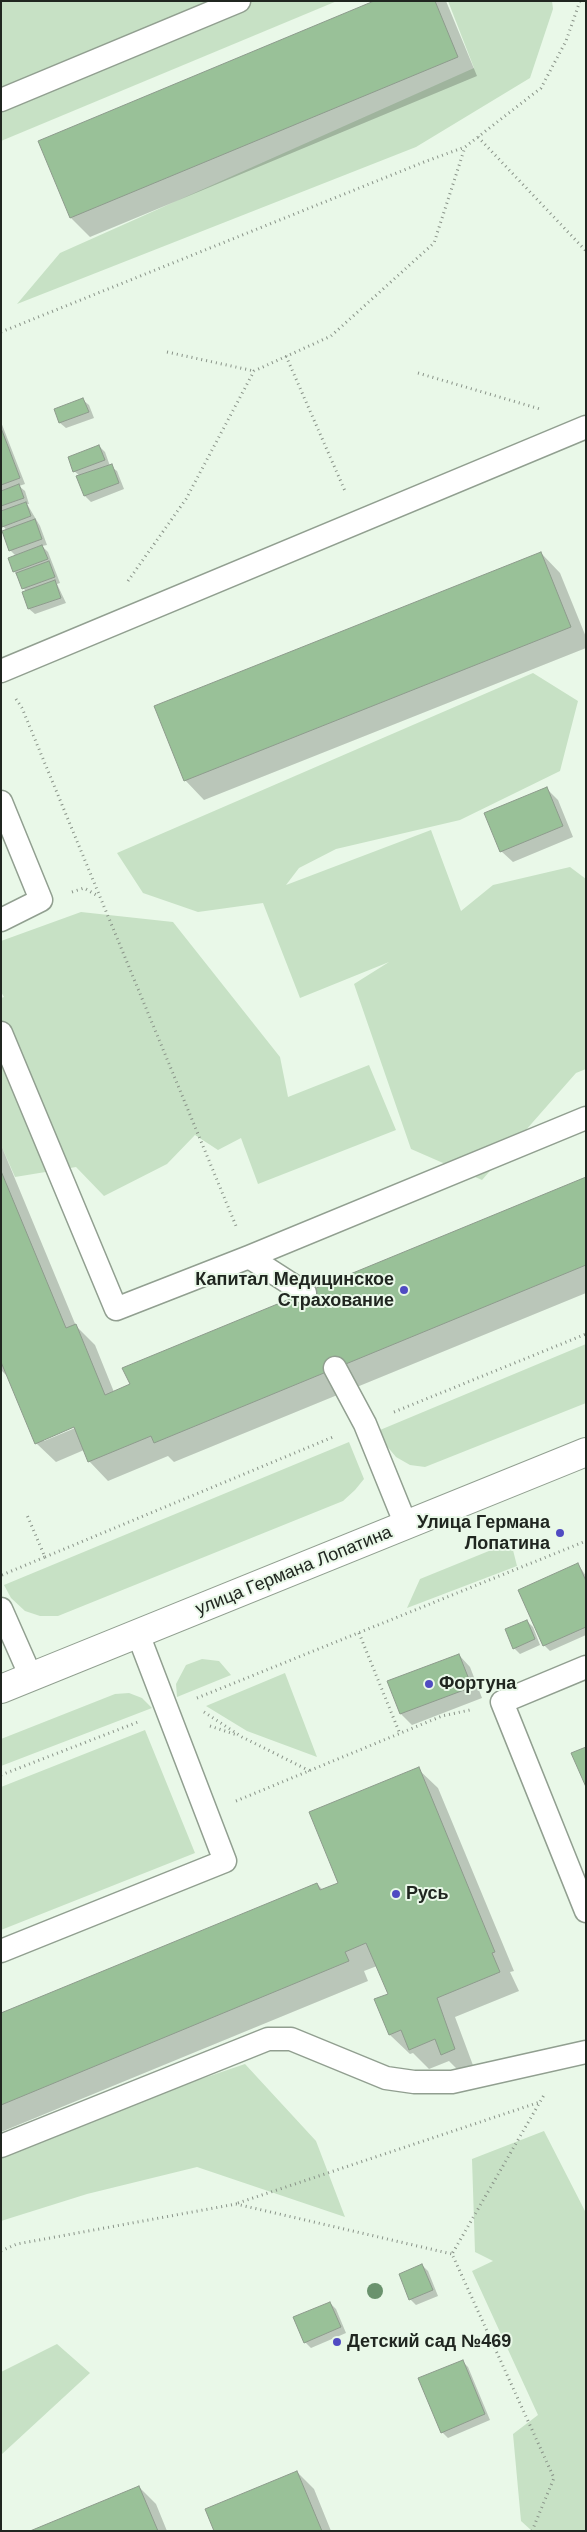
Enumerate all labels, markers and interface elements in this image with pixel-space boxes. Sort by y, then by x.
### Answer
place label: Капитал Медицинское Страхование [195,1269,394,1312]
marker: Капитал Медицинское Страхование [398,1284,410,1296]
place label: Улица Германа Лопатина [417,1512,550,1555]
street label: улица Германа Лопатина [193,1522,395,1620]
marker: Улица Германа Лопатина [554,1527,566,1539]
place label: Фортуна [439,1673,516,1695]
marker: Фортуна [423,1678,435,1690]
place label: Русь [406,1883,449,1905]
marker: Русь [390,1888,402,1900]
place label: Детский сад №469 [347,2331,511,2353]
marker: Детский сад №469 [331,2336,343,2348]

